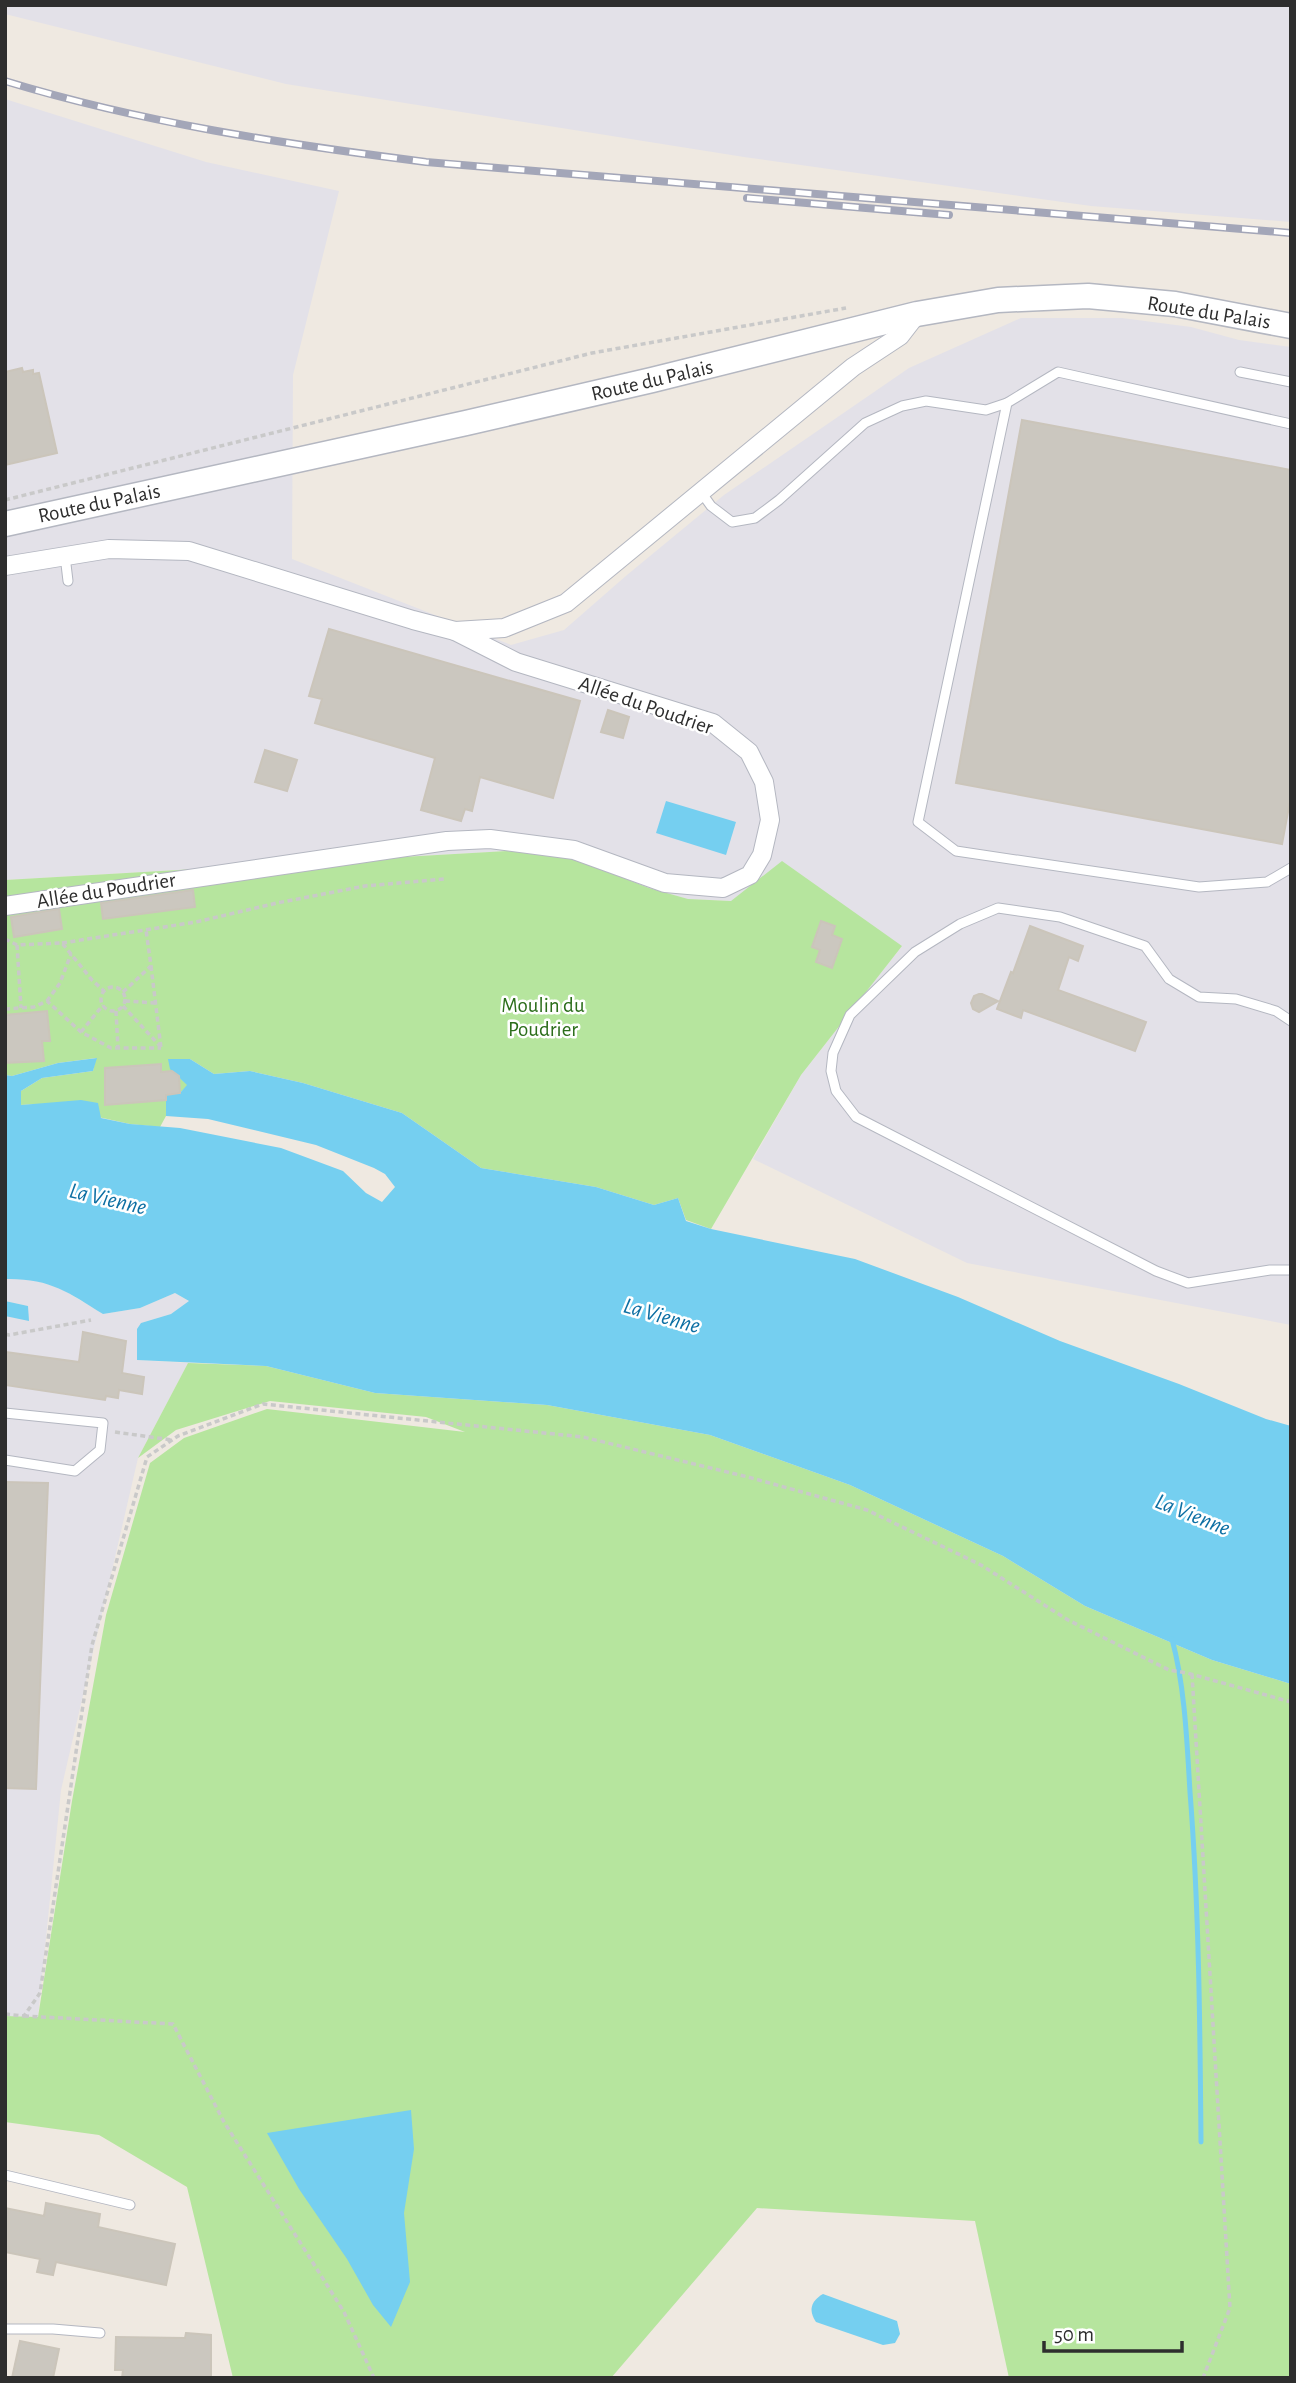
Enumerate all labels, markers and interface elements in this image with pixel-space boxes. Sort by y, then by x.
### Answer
street label: Route du Palais [1146,292,1272,333]
street label: Route du Palais [589,356,715,405]
street label: Route du Palais [36,480,162,527]
street label: Allée du Poudrier [576,673,716,738]
street label: Allée du Poudrier [35,869,177,912]
park label: Moulin du Poudrier [501,995,585,1040]
water label: La Vienne [67,1179,149,1220]
water label: La Vienne [621,1295,703,1338]
water label: La Vienne [1152,1490,1233,1541]
scale bar [1044,2310,1182,2354]
text: 50 m [1054,2324,1094,2345]

